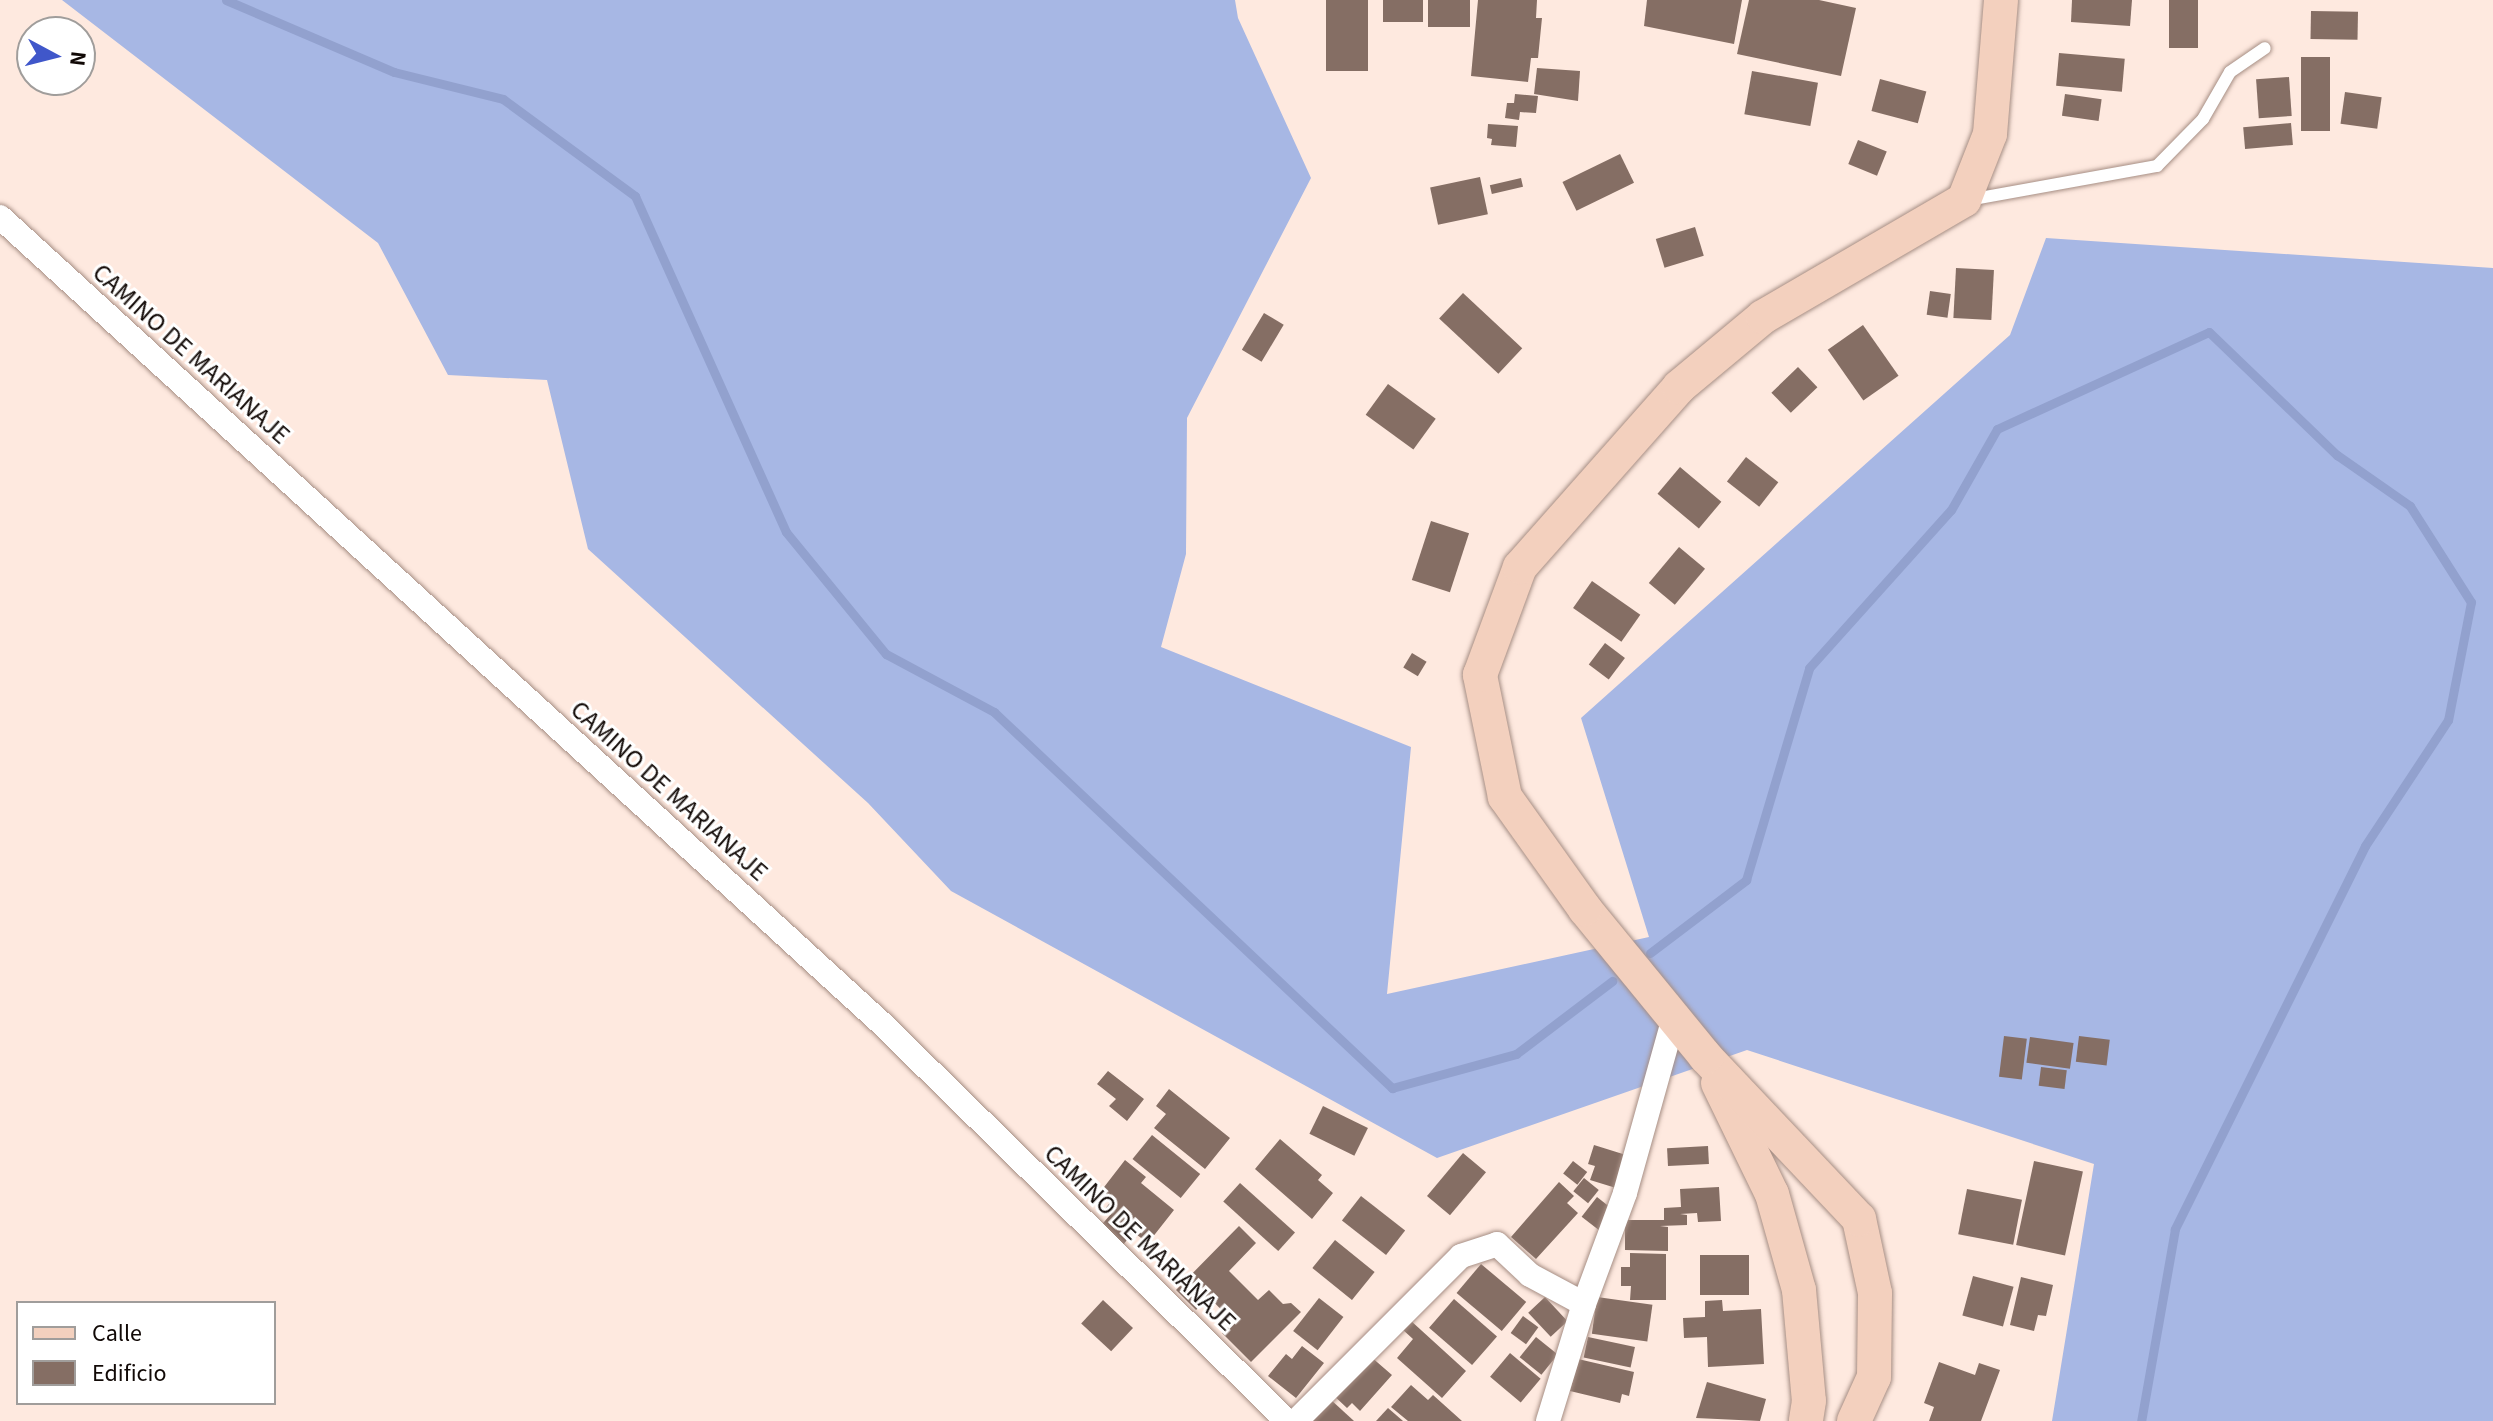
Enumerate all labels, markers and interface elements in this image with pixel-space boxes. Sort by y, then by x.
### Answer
north arrow [16,16,96,96]
text: N [61,49,95,68]
street label: CAMINO DE MARIANAJE [86,257,296,451]
street label: CAMINO DE MARIANAJE [564,694,774,888]
street label: CAMINO DE MARIANAJE [1038,1138,1242,1338]
legend [16,1301,276,1405]
text: Calle [92,1316,142,1351]
text: Edificio [92,1356,166,1391]

